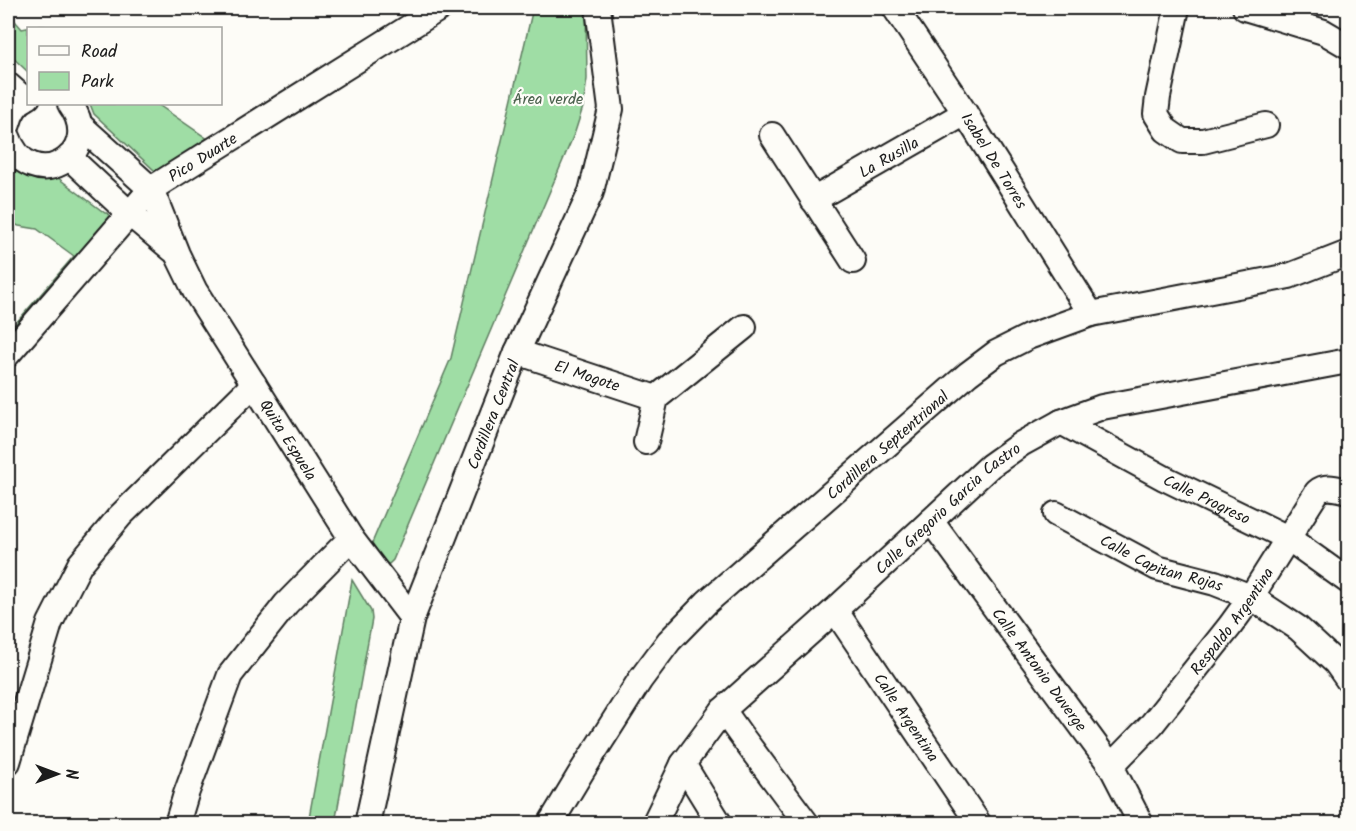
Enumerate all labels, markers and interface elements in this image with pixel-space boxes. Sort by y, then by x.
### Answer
legend [27,27,222,105]
text: Road [81,38,118,67]
text: Park [81,68,114,97]
park label: Área verde [513,87,583,112]
street label: Isabel De Torres [954,108,1033,214]
street label: Pico Duarte [164,127,243,189]
street label: La Rusilla [855,131,924,185]
street label: El Mogote [551,354,623,399]
street label: Cordillera Central [461,356,527,473]
street label: Cordillera Septentrional [821,385,955,507]
street label: Quita Espuela [252,395,323,486]
street label: Calle Gregorio Garcia Castro [870,437,1026,581]
street label: Calle Progreso [1159,468,1254,532]
street label: Calle Capitan Rojas [1095,529,1227,599]
street label: Respaldo Argentina [1185,563,1281,681]
street label: Calle Antonio Duverge [985,603,1093,737]
street label: Calle Argentina [867,668,945,768]
north arrow [27,744,87,804]
text: N [58,769,83,779]

